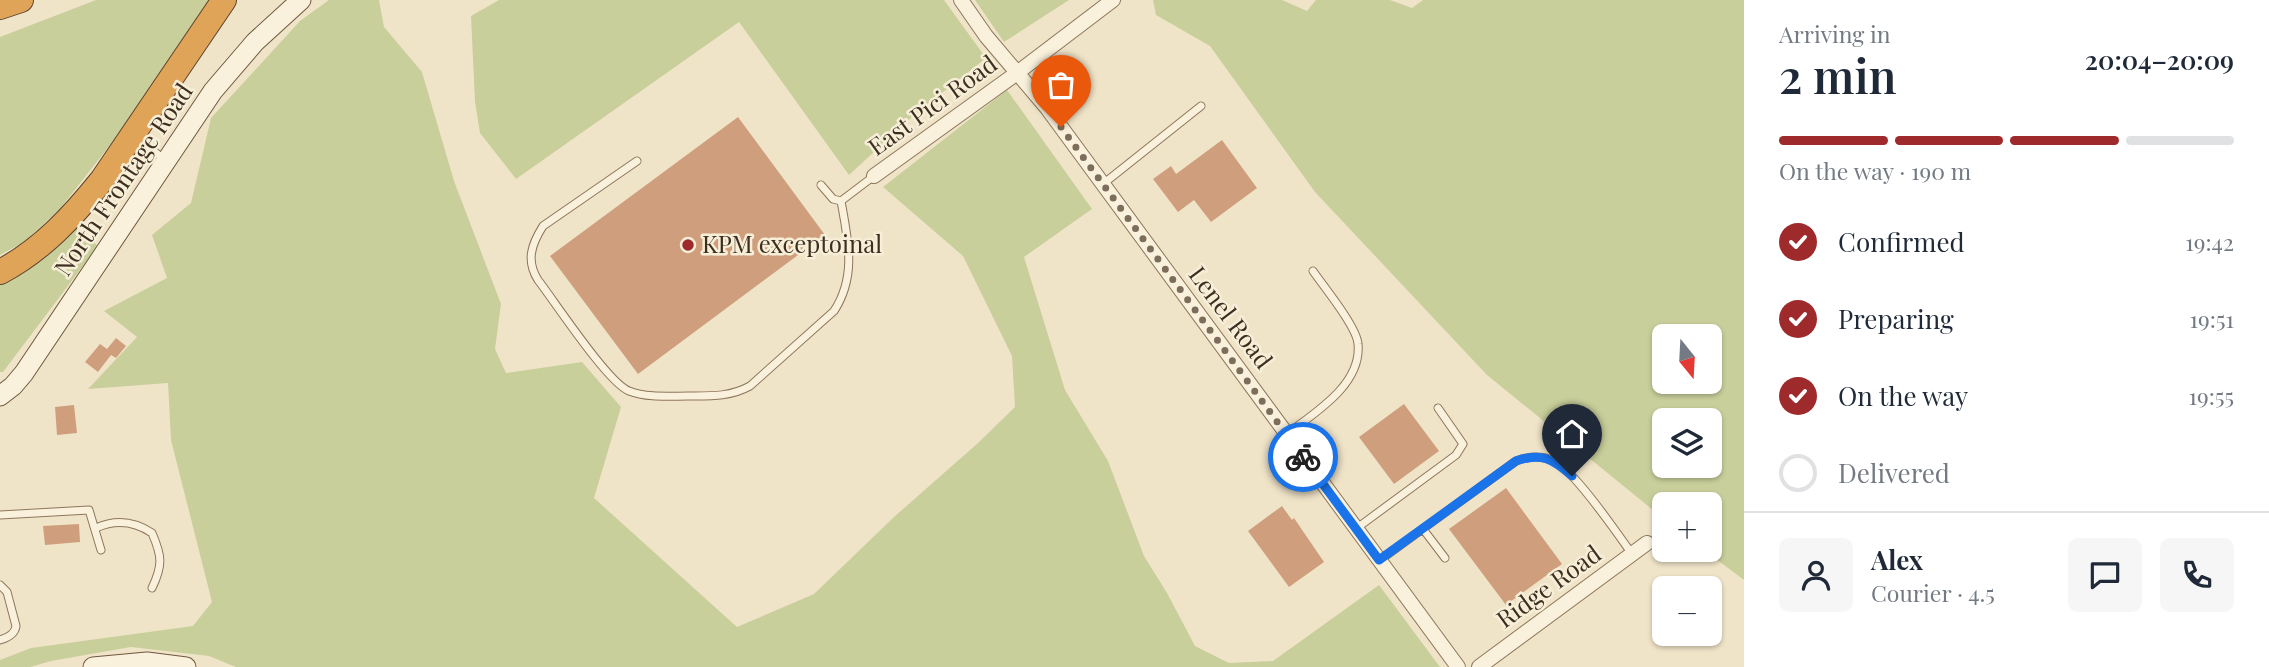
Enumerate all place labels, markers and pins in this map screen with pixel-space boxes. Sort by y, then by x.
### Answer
pin [1031,55,1091,127]
place label: KPM exceptoinal [702,227,882,259]
marker: KPM exceptoinal [680,237,696,253]
pin [1542,404,1602,476]

